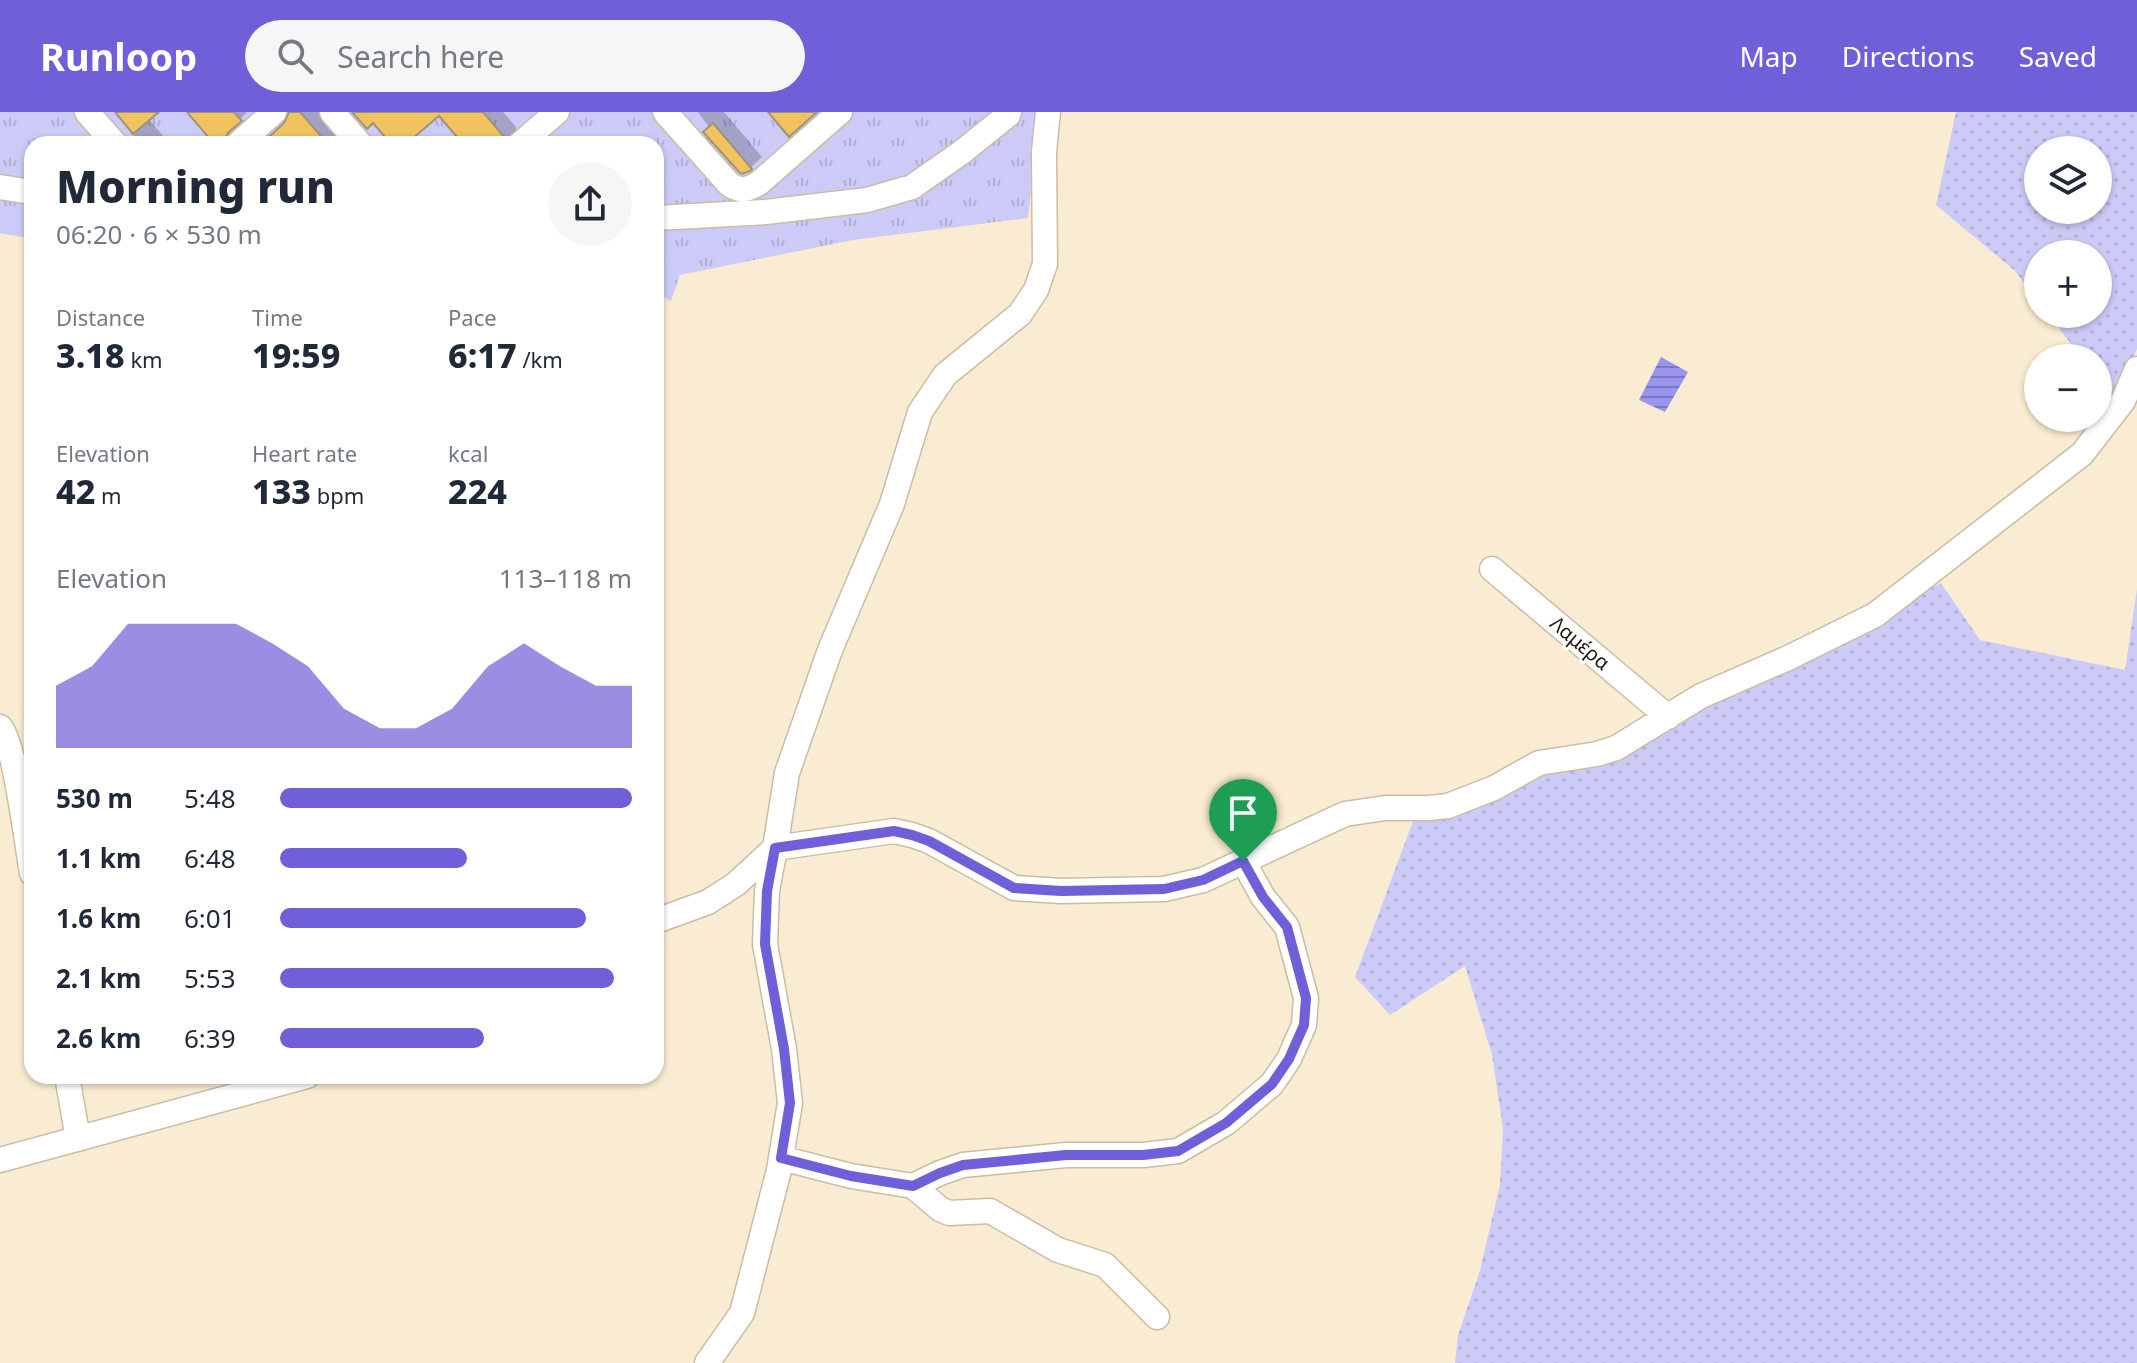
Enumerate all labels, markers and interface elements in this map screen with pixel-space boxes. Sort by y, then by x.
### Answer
search box [245,20,805,92]
text: Runloop [40,30,197,82]
icon: search [273,34,317,78]
text: Search here [337,36,504,77]
text: Map [1739,37,1798,75]
text: Directions [1842,37,1975,75]
text: Saved [2019,37,2097,75]
map controls [2024,136,2112,432]
button: layers [2024,136,2112,224]
text: Morning run [56,156,335,216]
button: share [548,162,632,246]
text: 06:20 · 6 × 530 m [56,216,262,252]
button: + [2024,240,2112,328]
text: Distance [56,302,145,332]
text: Time [252,302,303,332]
text: Pace [448,302,497,332]
text: 3.18 [56,332,125,378]
text: 19:59 [252,332,340,378]
text: 6:17 [448,332,517,378]
text: km [125,344,163,374]
text: /km [517,344,563,374]
button: − [2024,344,2112,432]
text: Elevation [56,438,150,468]
text: Heart rate [252,438,357,468]
text: kcal [448,438,488,468]
text: 42 [56,468,95,514]
text: 133 [252,468,311,514]
text: 224 [448,468,507,514]
text: m [95,480,122,510]
text: bpm [311,480,364,510]
text: Elevation [56,560,167,596]
text: 113–118 m [499,560,632,596]
street label: Λαμέρα [1545,610,1616,676]
pin [1209,779,1277,861]
text: 530 m [56,780,133,816]
text: 5:48 [184,780,236,816]
icon: arrive [1221,791,1265,835]
text: 1.1 km [56,840,141,876]
text: 6:48 [184,840,236,876]
text: 1.6 km [56,900,141,936]
text: 6:01 [184,900,236,936]
text: 2.1 km [56,960,141,996]
text: 5:53 [184,960,236,996]
text: 2.6 km [56,1020,141,1056]
text: 6:39 [184,1020,236,1056]

